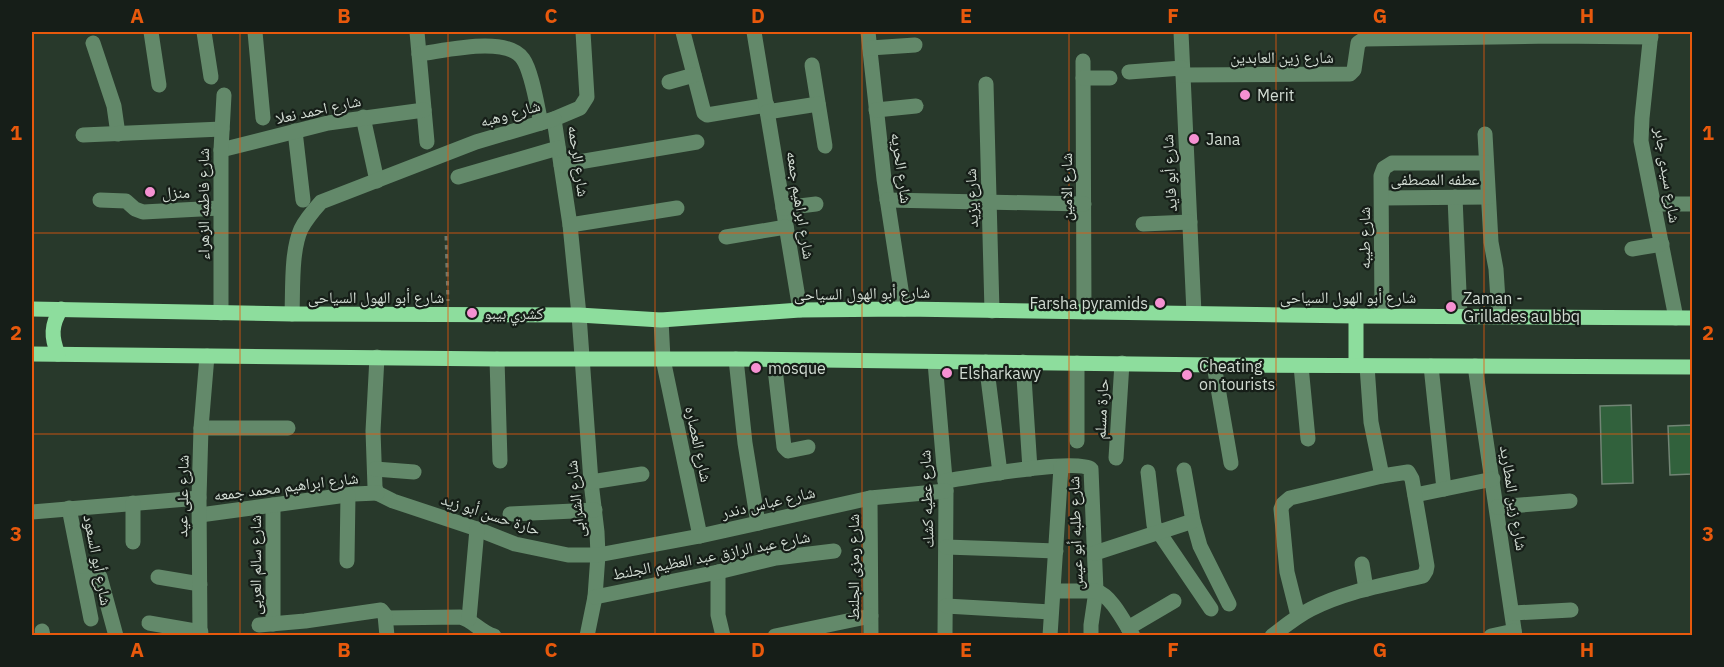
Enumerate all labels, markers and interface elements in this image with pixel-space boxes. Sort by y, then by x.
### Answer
text: A [130,2,144,29]
text: B [337,2,351,29]
text: C [544,2,558,29]
text: D [751,2,765,29]
text: E [960,2,972,29]
text: F [1167,2,1179,29]
text: G [1373,2,1387,29]
text: H [1580,2,1594,29]
street label: شارع زين العابدين [1230,47,1334,68]
place label: Merit [1257,85,1294,105]
marker: Merit [1238,88,1252,102]
street label: شارع احمد نعلا [273,90,363,129]
street label: شارع وهبه [478,95,543,132]
text: 1 [10,119,22,146]
text: 1 [1702,119,1714,146]
street label: شارع الرحمه [563,124,594,198]
street label: شارع سيدى جابر [1649,125,1685,225]
place label: Jana [1206,129,1241,149]
street label: شارع الحريه [886,131,917,205]
marker: Jana [1187,132,1201,146]
street label: شارع أبو فايد [1157,134,1182,212]
street label: شارع فاطمه الزهراء [193,148,214,260]
street label: شارع ابراهيم جمعه [782,149,819,261]
street label: شارع الامين [1056,153,1077,221]
street label: شارع يزيد [960,168,983,228]
street label: عطفه المصطفى [1391,169,1479,190]
place label: منزل [162,182,190,203]
marker: منزل [143,185,157,199]
street label: شارع طيبه [1354,207,1375,269]
street label: شارع أبو الهول السياحى [794,282,930,305]
street label: شارع أبو الهول السياحى [308,287,444,308]
street label: شارع أبو الهول السياحى [1280,287,1416,308]
place label: Zaman - Grillades au bbq [1463,288,1580,326]
place label: Farsha pyramids [1030,293,1148,313]
marker: Farsha pyramids [1153,296,1167,310]
marker: Zaman - Grillades au bbq [1444,300,1458,314]
place label: كشري بيبو [484,303,544,326]
marker: كشري بيبو [465,306,479,320]
text: 2 [10,319,22,346]
text: 2 [1702,319,1714,346]
place label: Cheating on tourists [1199,356,1275,394]
place label: mosque [768,358,826,378]
marker: mosque [749,361,763,375]
place label: Elsharkawy [959,363,1041,383]
marker: Elsharkawy [940,366,954,380]
marker: Cheating on tourists [1180,368,1194,382]
street label: حارة مسلم [1089,378,1114,440]
street label: شارع العصاره [680,404,717,484]
street label: شارع زين المطاريد [1495,444,1532,552]
street label: شارع عطيه كشك [914,450,939,548]
street label: شارع على عيد [171,455,194,537]
street label: شارع الشرابى [561,459,590,539]
street label: شارع ابراهيم محمد جمعه [213,467,359,506]
street label: شارع طلبه أبو عيس [1063,476,1088,590]
street label: شارع عباس دندر [718,481,817,524]
street label: حارة حسن أبو زيد [438,489,543,540]
street label: شارع أبو السعود [78,513,117,607]
street label: شارع رمزى الجلنط [843,514,864,620]
street label: شارع سالم العربى [245,515,266,615]
text: 3 [10,520,22,547]
text: 3 [1702,520,1714,547]
street label: شارع عبد الرازق عبد العظيم الجلنط [610,526,812,585]
text: A [130,636,144,663]
text: B [337,636,351,663]
text: C [544,636,558,663]
text: D [751,636,765,663]
text: E [960,636,972,663]
text: F [1167,636,1179,663]
text: G [1373,636,1387,663]
text: H [1580,636,1594,663]

